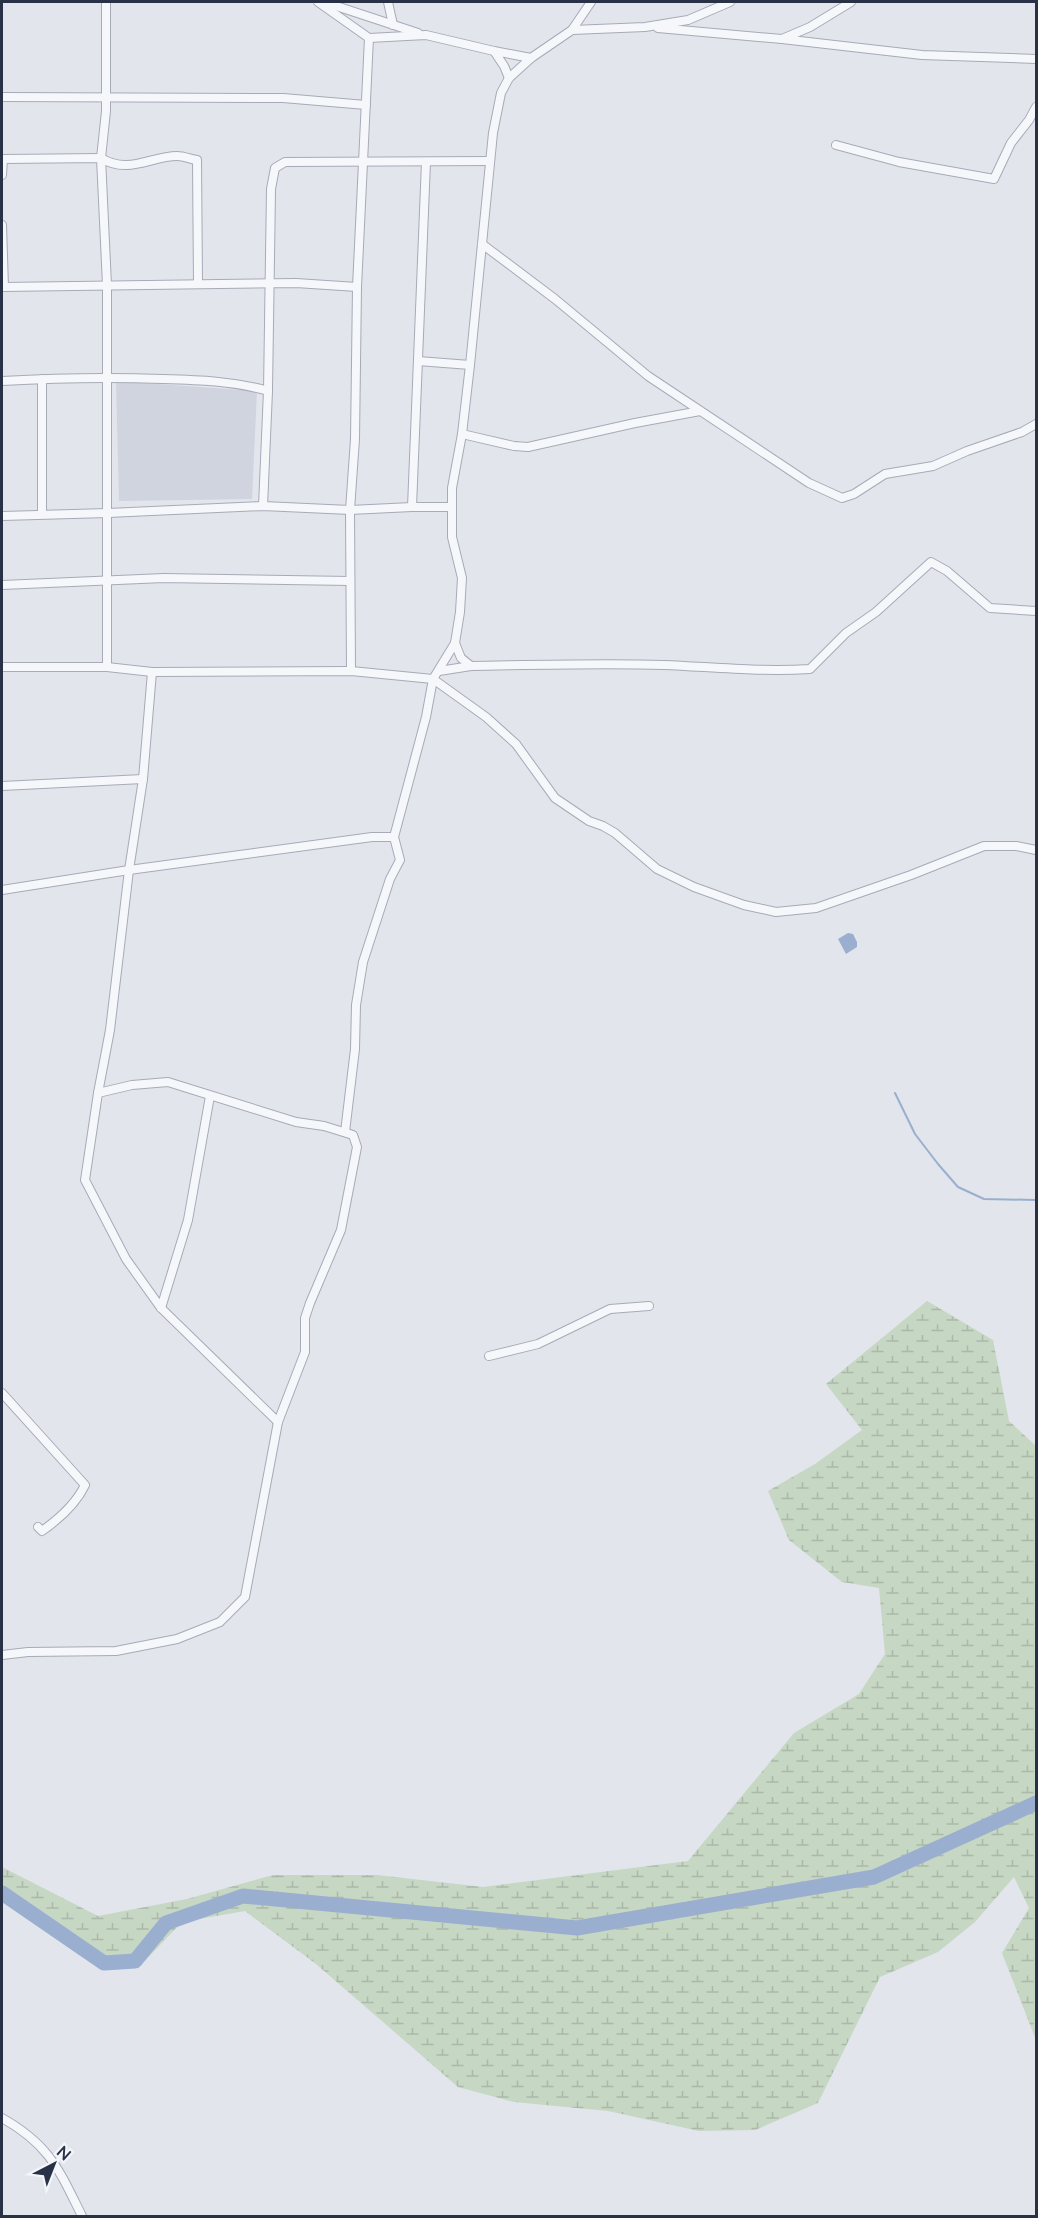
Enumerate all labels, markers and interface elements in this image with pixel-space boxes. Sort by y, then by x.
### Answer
north arrow [24,2134,84,2194]
text: N [53,2141,75,2164]

